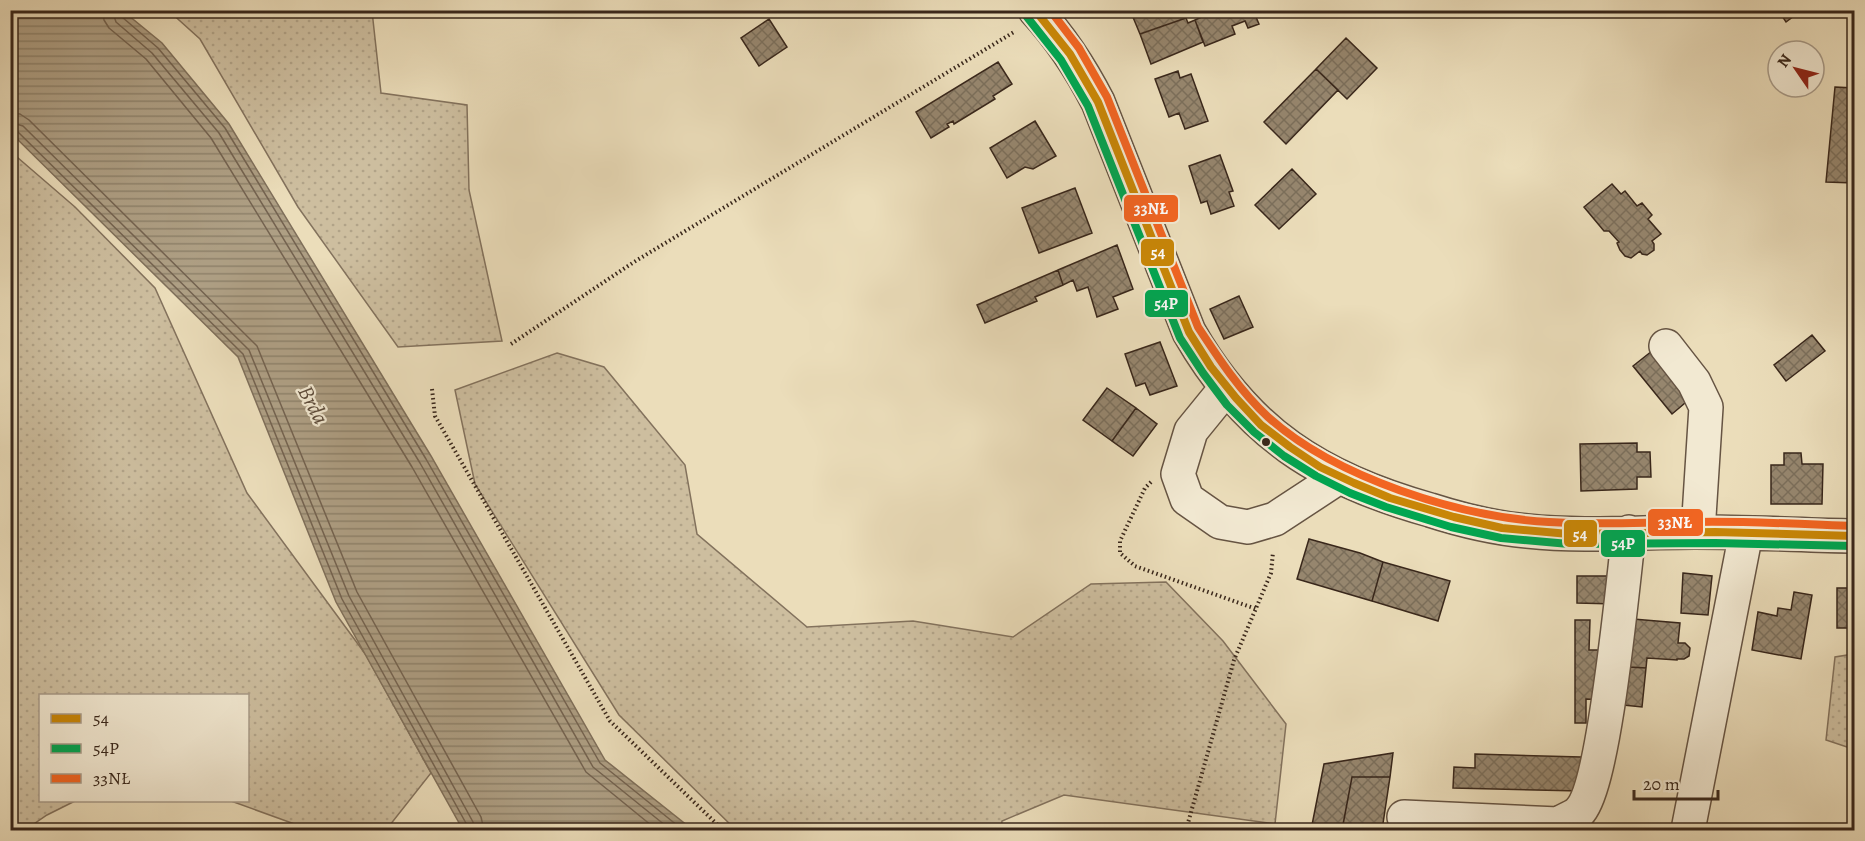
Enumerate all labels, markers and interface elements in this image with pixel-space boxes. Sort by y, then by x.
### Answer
north arrow [1766,39,1826,99]
text: N [1772,50,1797,72]
line badge: 33NŁ [1123,194,1179,223]
text: 33NŁ [1134,198,1168,220]
line badge: 54 [1140,238,1175,267]
text: 54 [1151,242,1166,264]
line badge: 54P [1144,289,1189,318]
text: 54P [1154,293,1179,315]
water label: Brda [290,380,336,430]
unlabelled marker [1260,436,1272,448]
line badge: 33NŁ [1647,508,1704,537]
text: 33NŁ [1658,512,1692,534]
line badge: 54 [1563,519,1598,548]
text: 54 [1573,524,1588,546]
line badge: 54P [1600,529,1646,558]
text: 54P [1611,533,1636,555]
legend [39,694,249,802]
text: 54 [93,706,109,730]
text: 54P [93,736,119,760]
scale bar [1634,763,1718,801]
text: 33NŁ [93,766,131,790]
text: 20 m [1643,772,1680,796]

